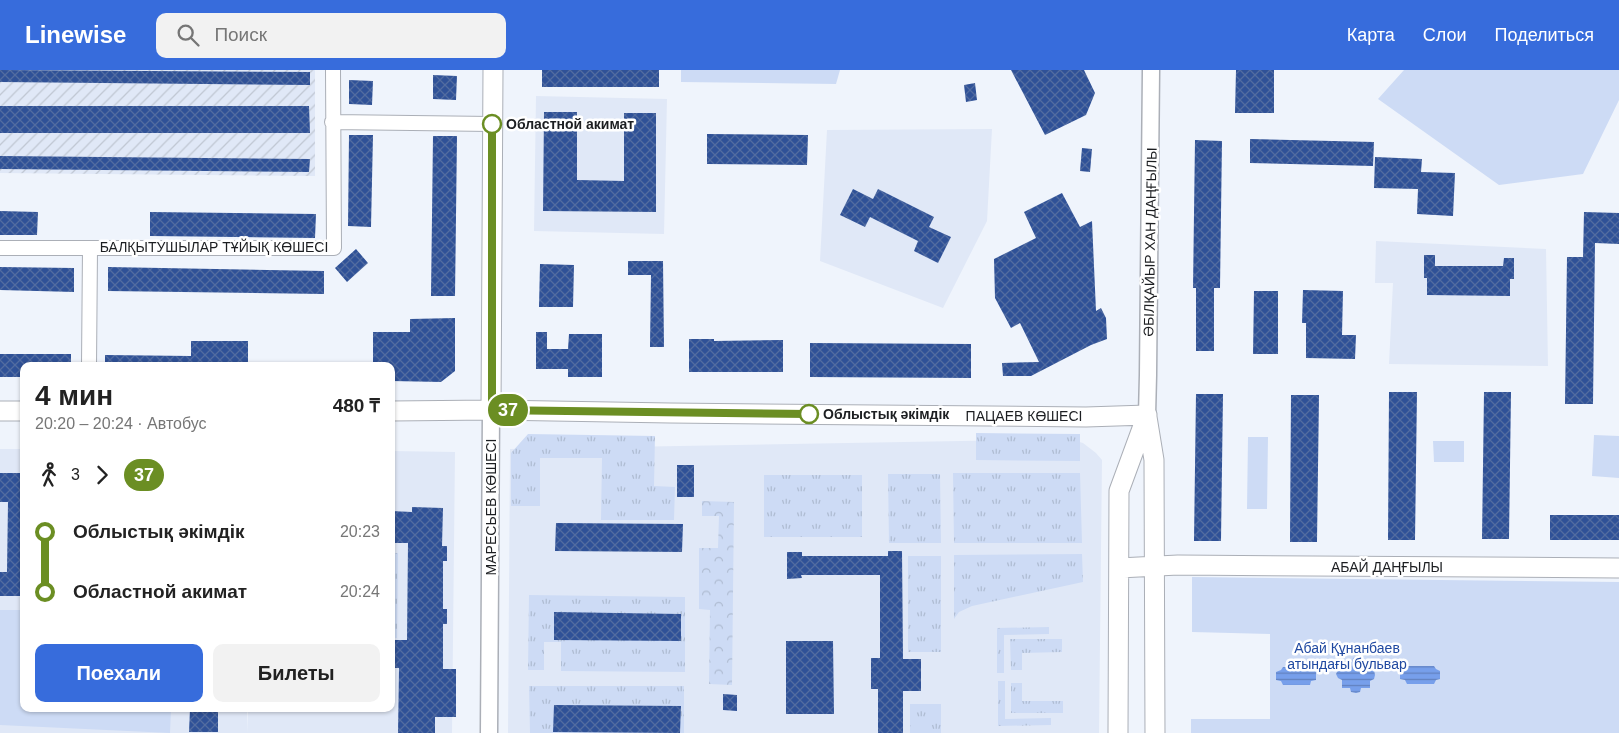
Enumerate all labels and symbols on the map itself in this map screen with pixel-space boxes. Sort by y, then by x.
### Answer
marker: Областной акимат [482,114,502,134]
place label: Областной акимат [506,116,634,132]
street label: ӘБІЛҚАЙЫР ХАН ДАҢҒЫЛЫ [1139,147,1160,337]
street label: БАЛҚЫТУШЫЛАР ТҰЙЫҚ КӨШЕСІ [100,238,328,255]
line badge: 37 [486,394,530,426]
marker: Облыстық әкімдік [799,404,819,424]
place label: Облыстық әкімдік [823,406,950,422]
street label: ПАЦАЕВ КӨШЕСІ [966,408,1082,424]
street label: МАРЕСЬЕВ КӨШЕСІ [483,439,499,575]
street label: АБАЙ ДАҢҒЫЛЫ [1331,558,1443,575]
park label: Абай Құнанбаев атындағы бульвар [1287,640,1407,672]

